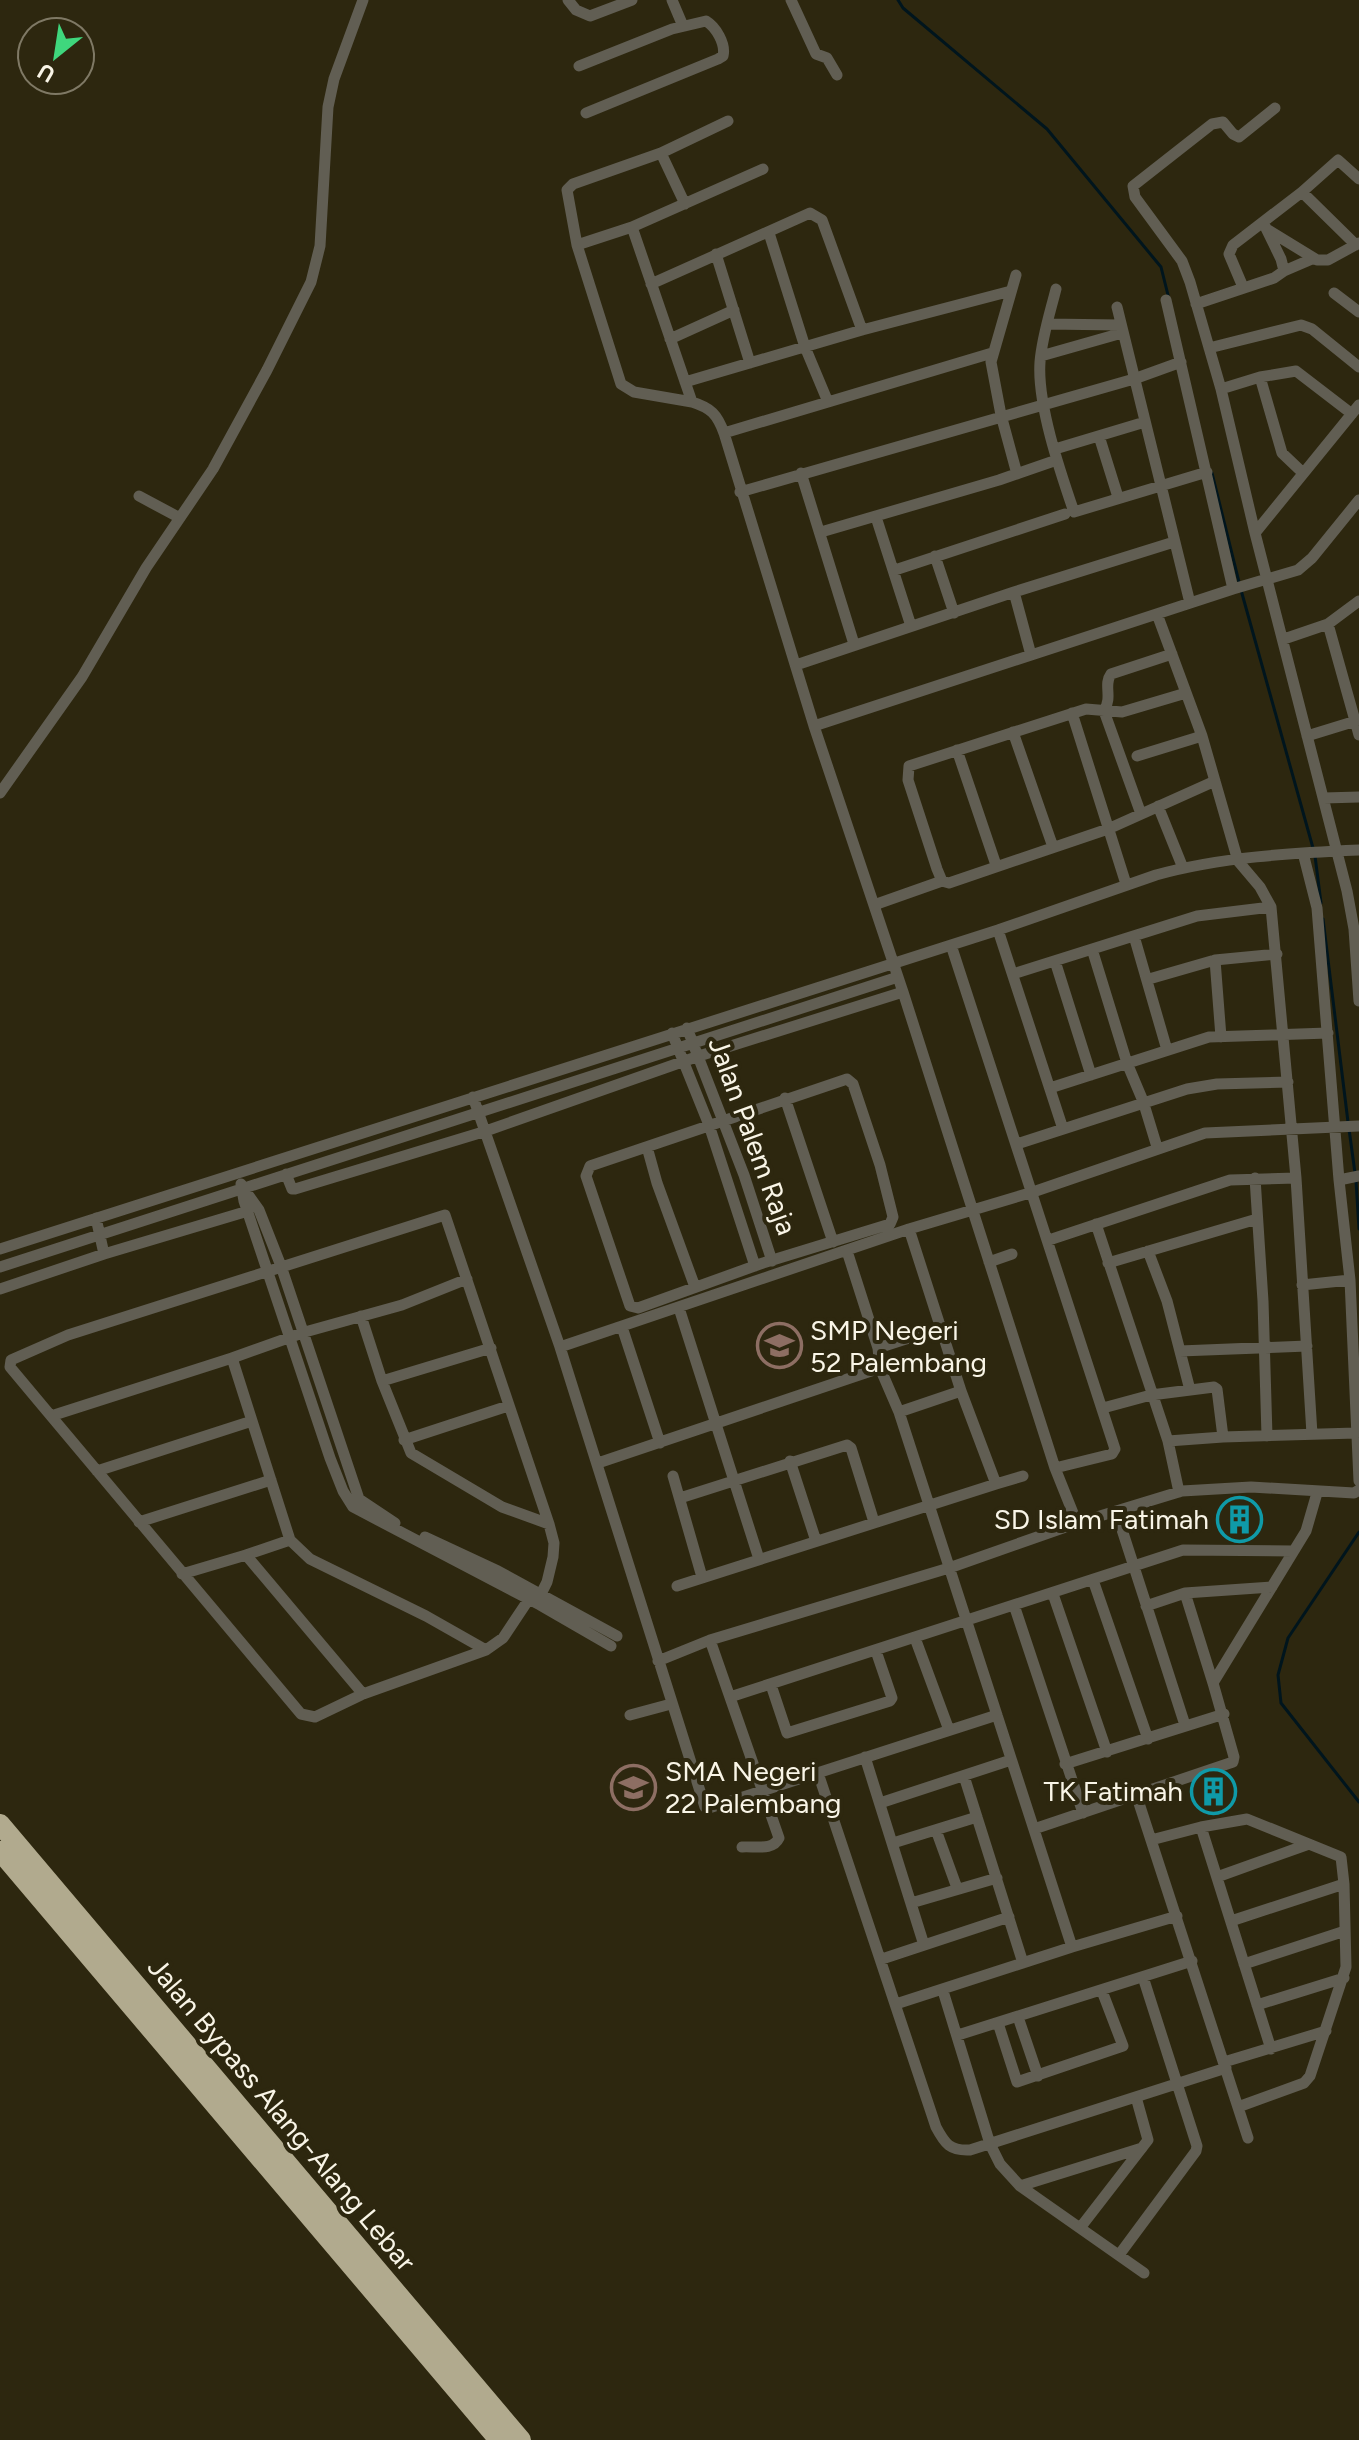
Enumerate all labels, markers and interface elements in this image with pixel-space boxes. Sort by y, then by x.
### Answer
north arrow [16,16,96,96]
text: U [33,57,60,88]
street label: Jalan Palem Raja [702,1033,804,1239]
place label: SMP Negeri 52 Palembang [810,1313,987,1379]
school or university icon: SMP Negeri 52 Palembang [755,1322,803,1370]
building icon: SD Islam Fatimah [1216,1495,1264,1543]
place label: SD Islam Fatimah [994,1502,1209,1536]
place label: SMA Negeri 22 Palembang [665,1754,841,1820]
school or university icon: SMA Negeri 22 Palembang [610,1763,658,1811]
building icon: TK Fatimah [1190,1767,1238,1815]
place label: TK Fatimah [1043,1774,1183,1808]
street label: Jalan Bypass Alang-Alang Lebar [141,1950,424,2278]

